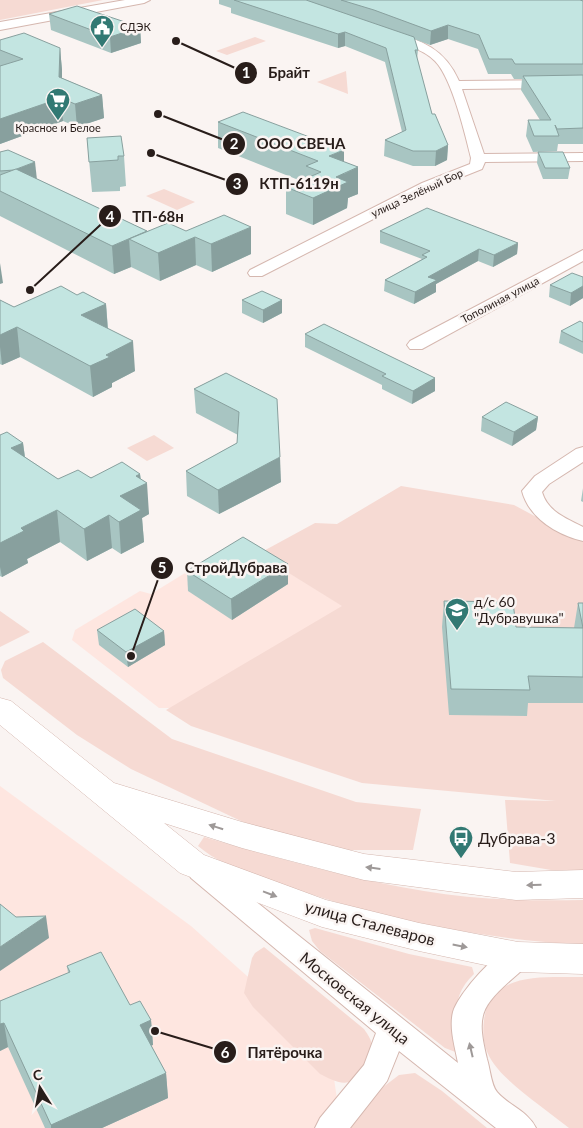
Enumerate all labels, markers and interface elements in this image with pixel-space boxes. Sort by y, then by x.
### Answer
public building icon: СДЭК [89,14,115,48]
place label: СДЭК [120,20,151,33]
callout: Брайт [233,58,320,88]
text: 1 [242,63,250,81]
text: Брайт [268,63,310,81]
supermarket icon: Красное и Белое [45,87,71,121]
place label: Красное и Белое [15,121,101,134]
callout: ООО СВЕЧА [221,129,355,159]
text: 2 [230,134,239,152]
text: ООО СВЕЧА [257,134,346,152]
street label: улица Зелёный Бор [369,166,465,219]
callout: КТП-6119н [224,169,349,199]
text: 3 [233,174,241,192]
text: КТП-6119н [259,174,339,192]
callout: ТП-68н [97,201,194,231]
text: 4 [106,207,115,225]
text: ТП-68н [132,207,184,225]
street label: Тополиная улица [459,274,541,326]
callout: СтройДубрава [150,553,297,583]
text: 5 [158,558,166,576]
text: СтройДубрава [185,558,287,576]
place label: д/с 60 "Дубравушка" [474,593,564,626]
school or university icon: д/с 60 "Дубравушка" [444,597,470,631]
one-way arrow [208,822,223,830]
bus stop icon: Дубрава-3 [448,825,474,859]
place label: Дубрава-3 [478,828,555,847]
one-way arrow [365,864,381,872]
one-way arrow [526,882,542,890]
one-way arrow [263,890,278,898]
street label: улица Сталеваров [303,896,437,949]
one-way arrow [453,942,469,950]
street label: Московская улица [297,947,414,1048]
callout: Пятёрочка [213,1037,333,1067]
one-way arrow [467,1042,475,1057]
text: 6 [221,1043,230,1061]
text: Пятёрочка [248,1043,322,1061]
north arrow [15,1063,65,1113]
text: С [31,1065,44,1084]

